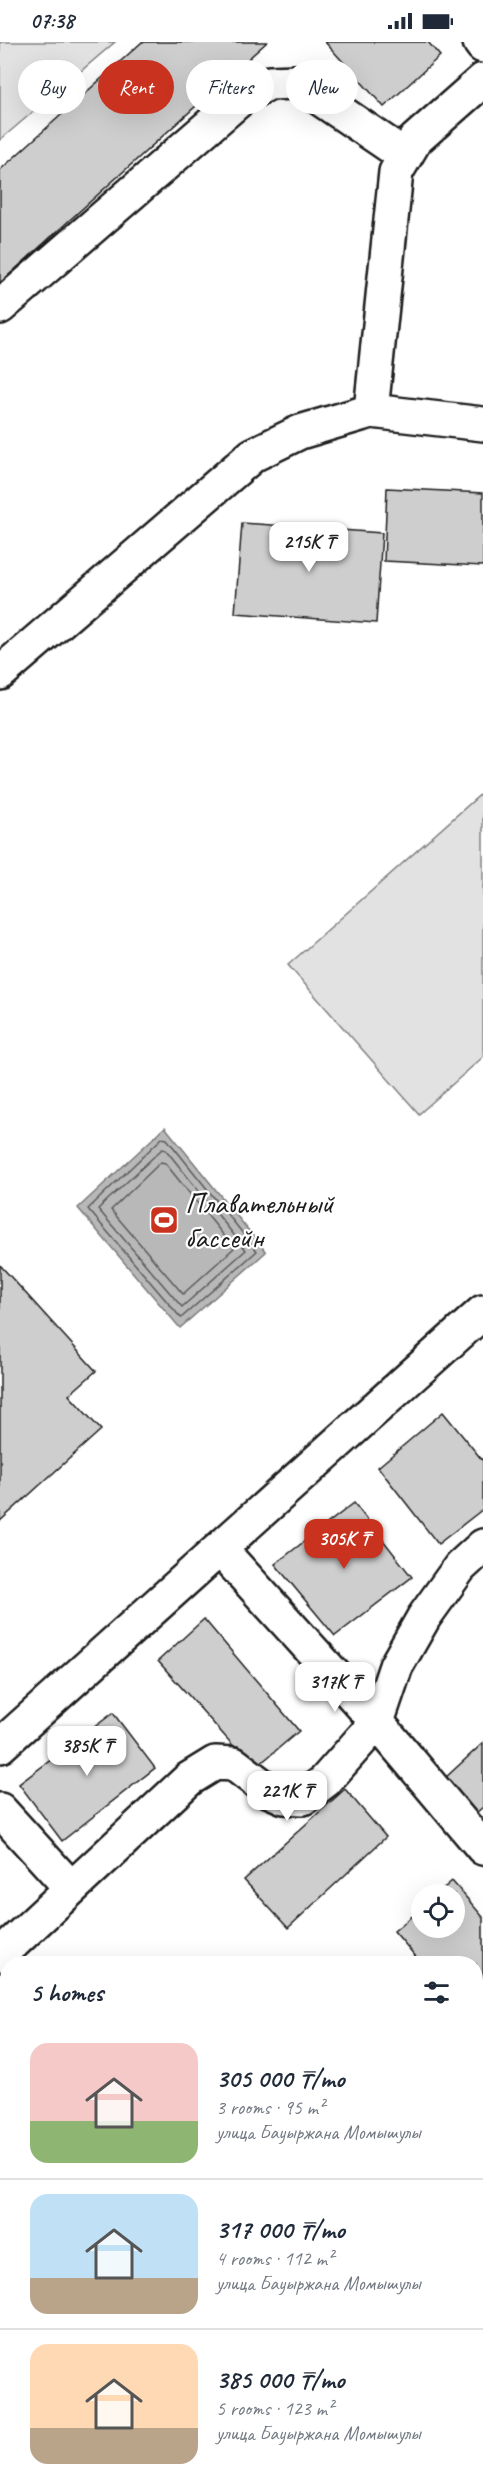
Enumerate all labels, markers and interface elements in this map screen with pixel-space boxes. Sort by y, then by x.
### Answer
text: 07:38 [30,7,74,35]
chip: Buy [18,60,86,114]
chip: Rent [98,60,174,114]
chip: Filters [186,60,274,114]
chip: New [286,60,358,114]
pin: 215K ₸ [260,522,358,573]
text: 215K ₸ [283,529,335,554]
place label: Плавательный бассейн [185,1184,335,1256]
sports icon: Плавательный бассейн [148,1204,180,1236]
pin: 305K ₸ [295,1519,393,1570]
text: 305K ₸ [318,1526,370,1551]
pin: 317K ₸ [286,1662,384,1713]
text: 317K ₸ [309,1669,361,1694]
pin: 385K ₸ [38,1726,136,1777]
text: 385K ₸ [61,1733,113,1758]
pin: 221K ₸ [238,1771,336,1822]
text: 221K ₸ [261,1778,313,1803]
map controls [411,1884,465,1938]
button: locate [411,1884,465,1938]
text: 5 homes [30,1976,103,2009]
icon: filters [420,1976,453,2009]
text: 305 000 ₸/mo [216,2062,344,2095]
icon: home [78,2067,150,2139]
text: 3 rooms · 95 m² [216,2095,324,2120]
text: улица Бауыржана Момышулы [216,2120,421,2145]
text: 317 000 ₸/mo [216,2213,345,2246]
icon: home [78,2218,150,2290]
text: 4 rooms · 112 m² [216,2246,333,2271]
text: улица Бауыржана Момышулы [216,2271,421,2296]
text: 385 000 ₸/mo [216,2363,344,2396]
icon: home [78,2368,150,2440]
text: 5 rooms · 123 m² [216,2396,333,2421]
text: улица Бауыржана Момышулы [216,2421,421,2446]

